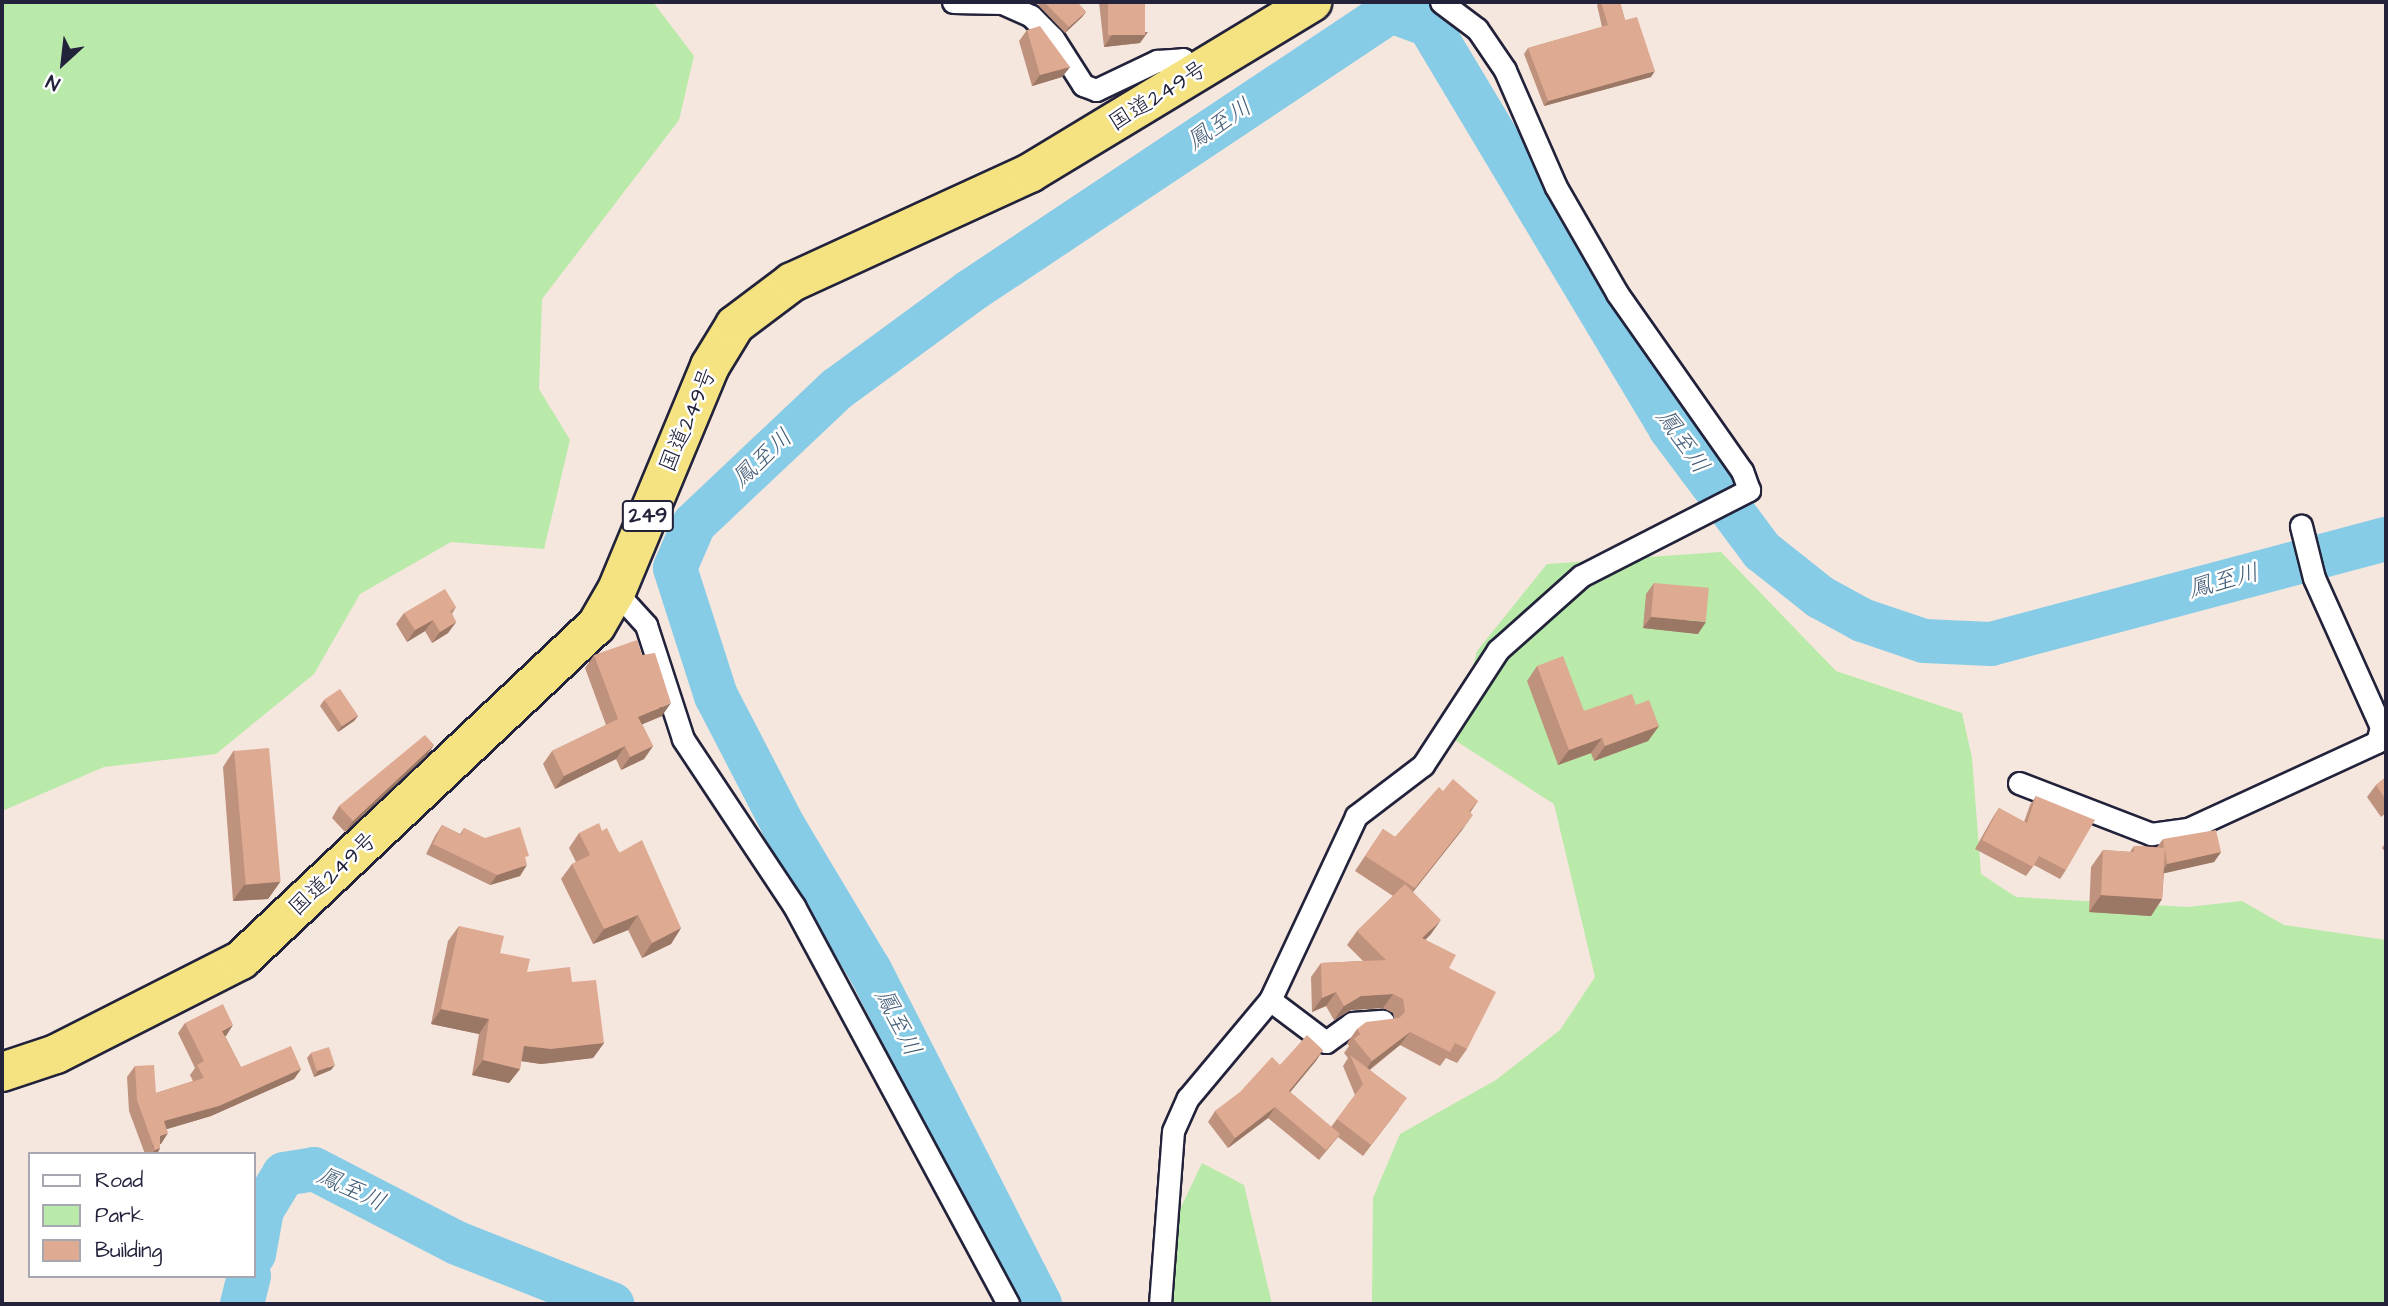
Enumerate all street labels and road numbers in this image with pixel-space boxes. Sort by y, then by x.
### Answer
street label: 国道249号 [1104,55,1212,137]
street label: 国道249号 [654,364,722,476]
road number: 249 [622,498,674,534]
street label: 国道249号 [283,826,383,922]

